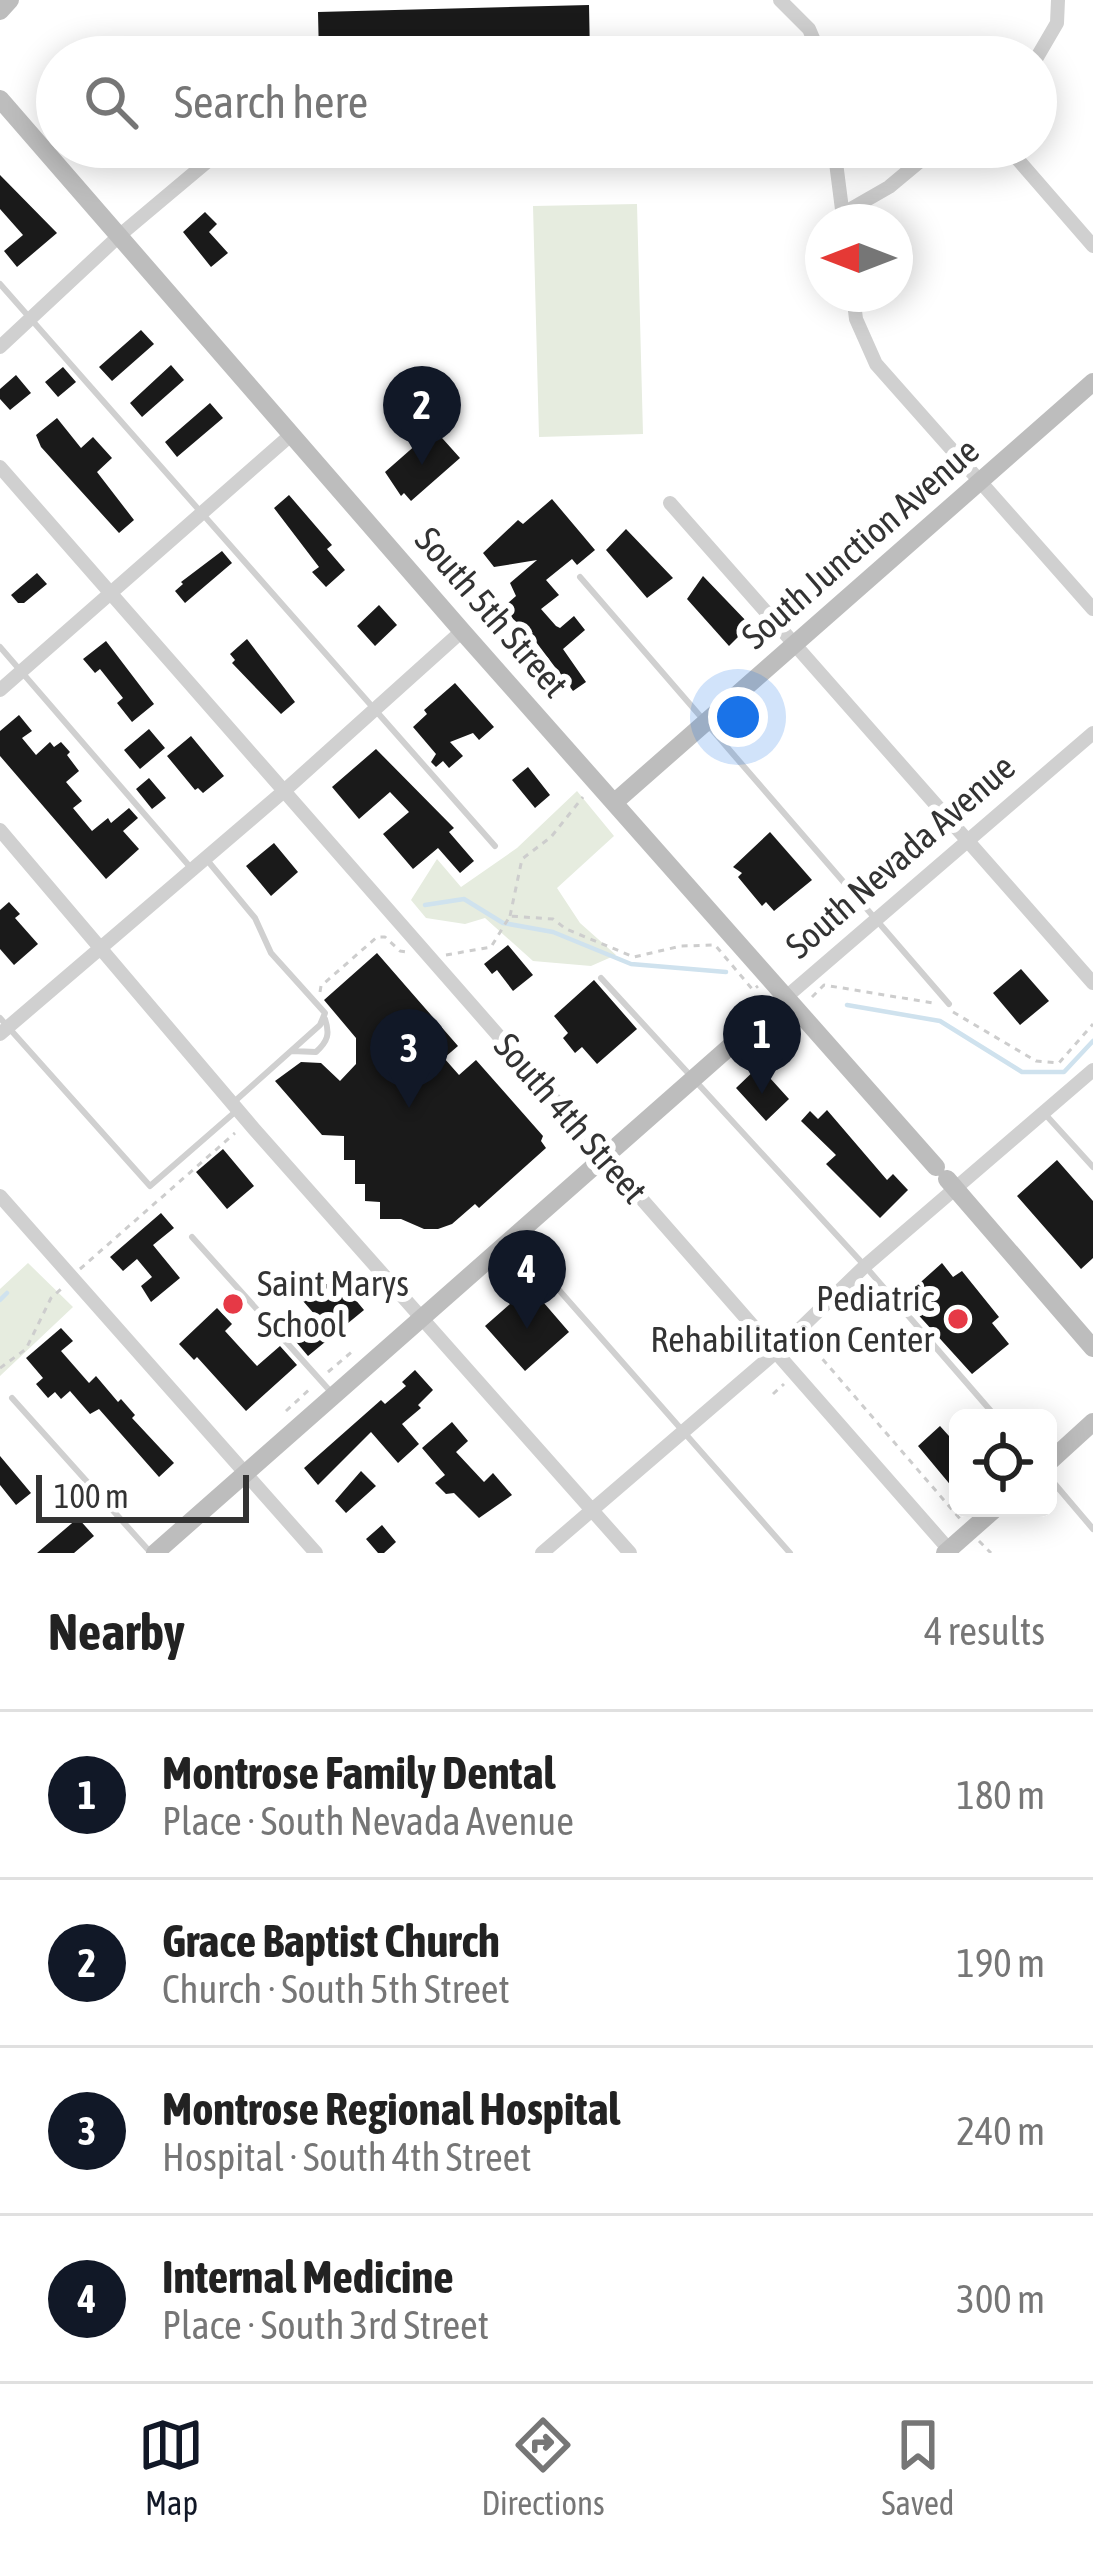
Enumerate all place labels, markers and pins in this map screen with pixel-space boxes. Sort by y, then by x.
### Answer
pin: 2 [383,366,461,465]
pin: 1 [723,995,801,1094]
pin: 3 [370,1009,448,1108]
pin: 4 [488,1230,566,1329]
place label: Saint Marys School [257,1262,409,1345]
place label: Pediatric Rehabilitation Center [650,1277,935,1360]
marker: Saint Marys School [220,1291,246,1317]
marker: Pediatric Rehabilitation Center [945,1306,971,1332]

